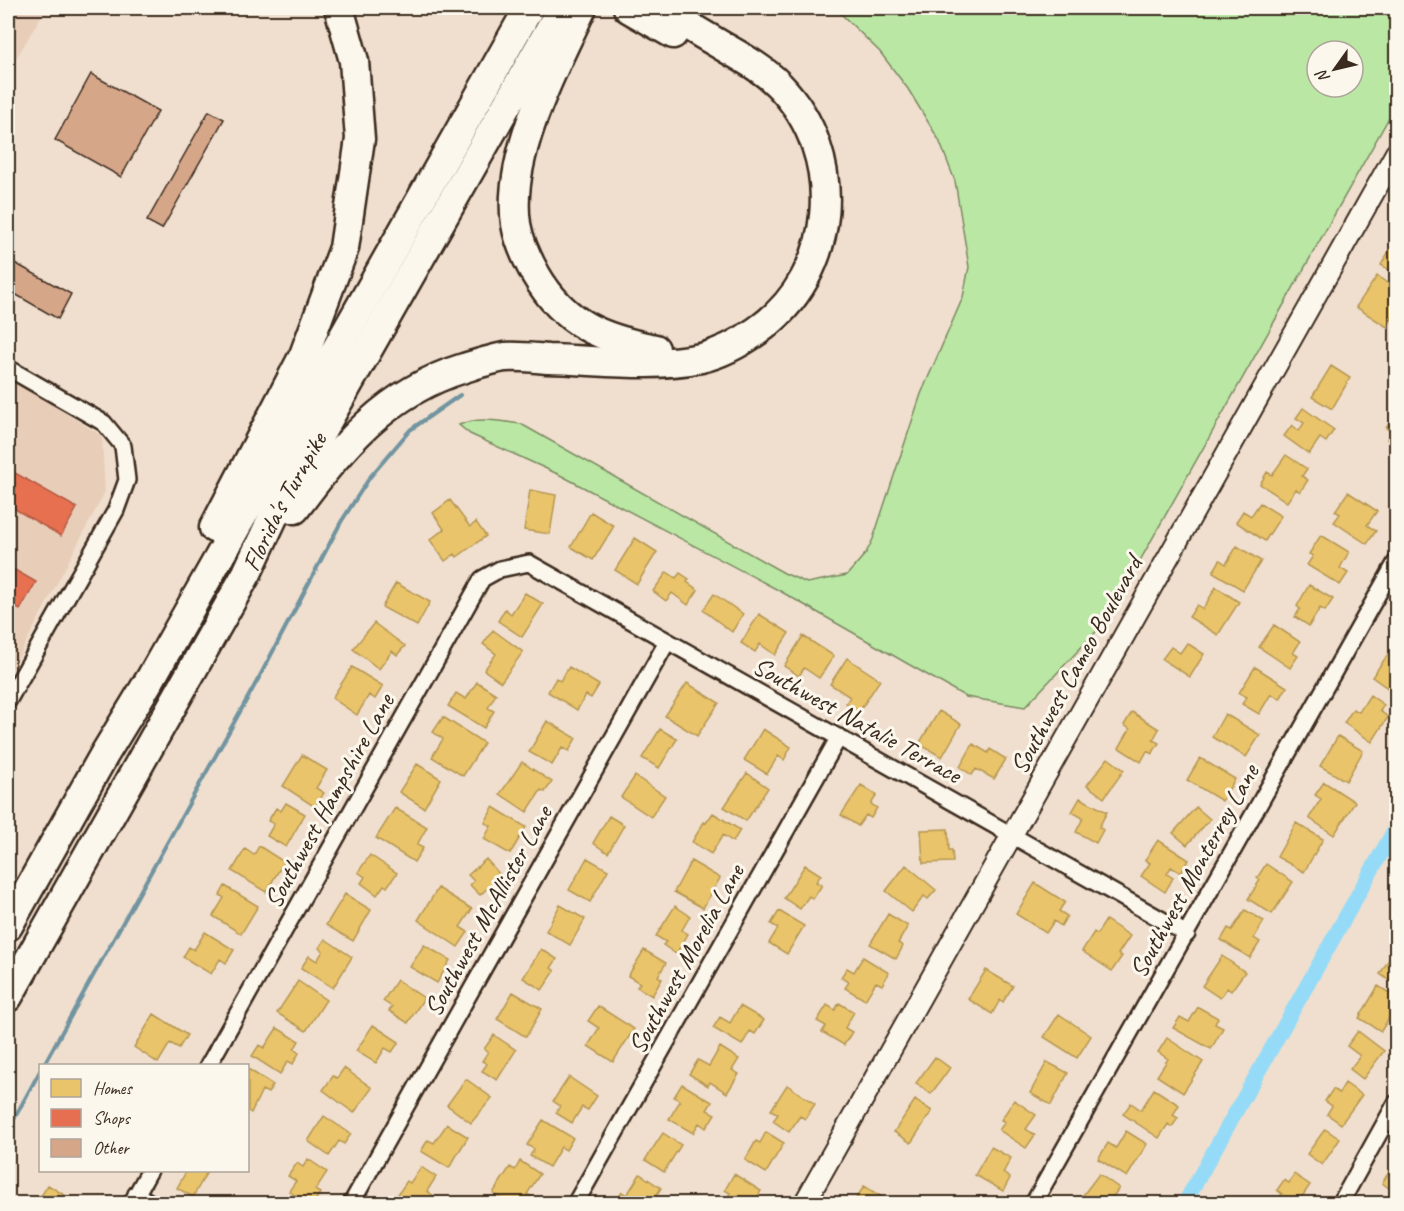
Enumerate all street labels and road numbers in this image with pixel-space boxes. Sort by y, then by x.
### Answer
street label: Florida's Turnpike [234,425,335,576]
street label: Southwest Cameo Boulevard [1002,547,1151,780]
street label: Southwest Natalie Terrace [747,649,969,792]
street label: Southwest Hampshire Lane [256,687,402,914]
street label: Southwest Monterrey Lane [1122,757,1267,983]
street label: Southwest McAllister Lane [416,798,561,1022]
street label: Southwest Morelia Lane [620,857,752,1059]

